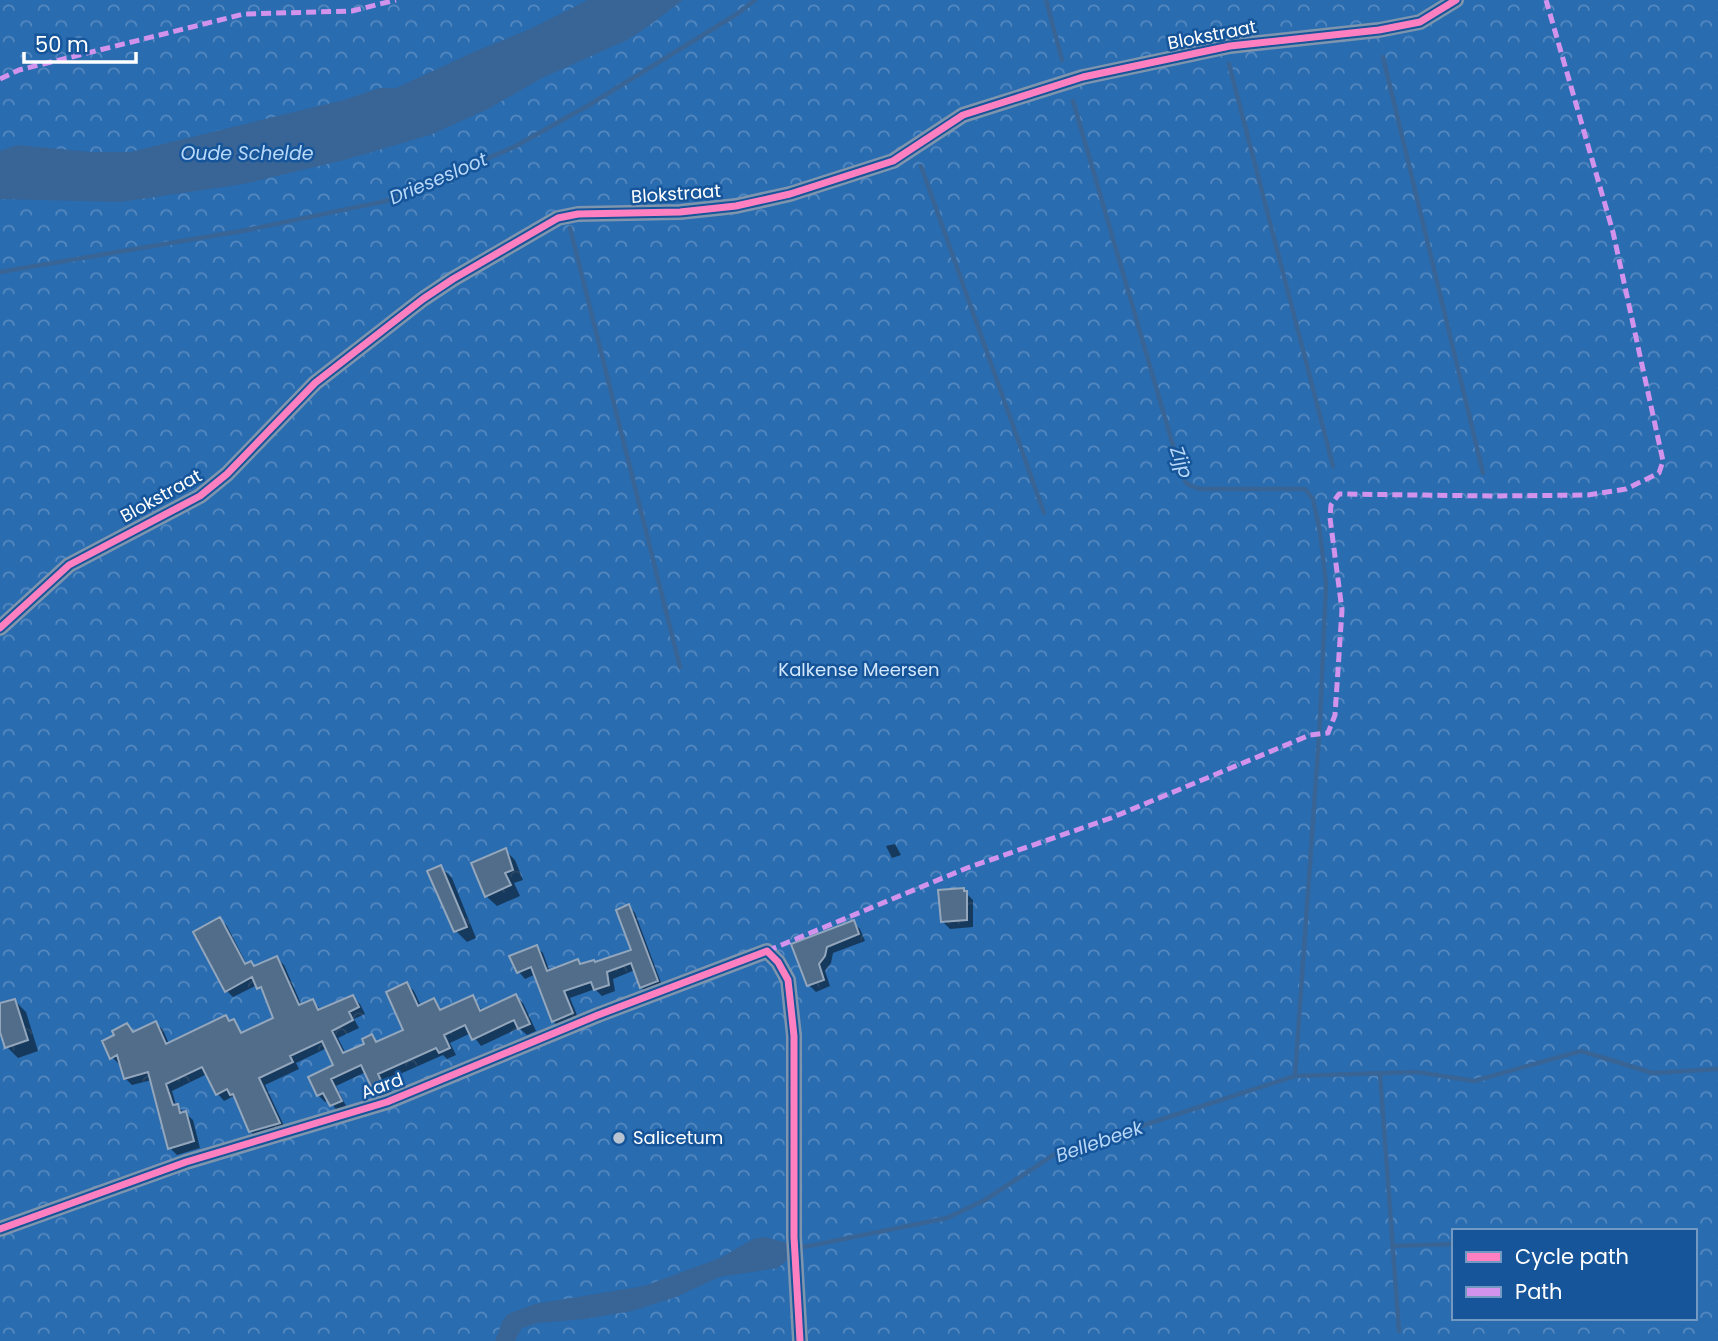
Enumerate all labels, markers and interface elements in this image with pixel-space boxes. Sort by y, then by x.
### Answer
street label: Blokstraat [1165,14,1258,55]
scale bar [24,21,136,65]
text: 50 m [35,30,89,59]
water label: Oude Schelde [180,140,314,167]
water label: Driesesloot [385,145,493,211]
street label: Blokstraat [630,178,722,209]
water label: Zijp [1163,441,1200,482]
street label: Blokstraat [115,463,206,528]
park label: Kalkense Meersen [778,657,940,682]
street label: Aard [357,1066,406,1105]
water label: Bellebeek [1052,1114,1148,1169]
place label: Salicetum [633,1125,723,1150]
marker: Salicetum [611,1130,627,1146]
legend [1452,1229,1697,1320]
text: Cycle path [1515,1242,1629,1271]
text: Path [1515,1277,1562,1306]

